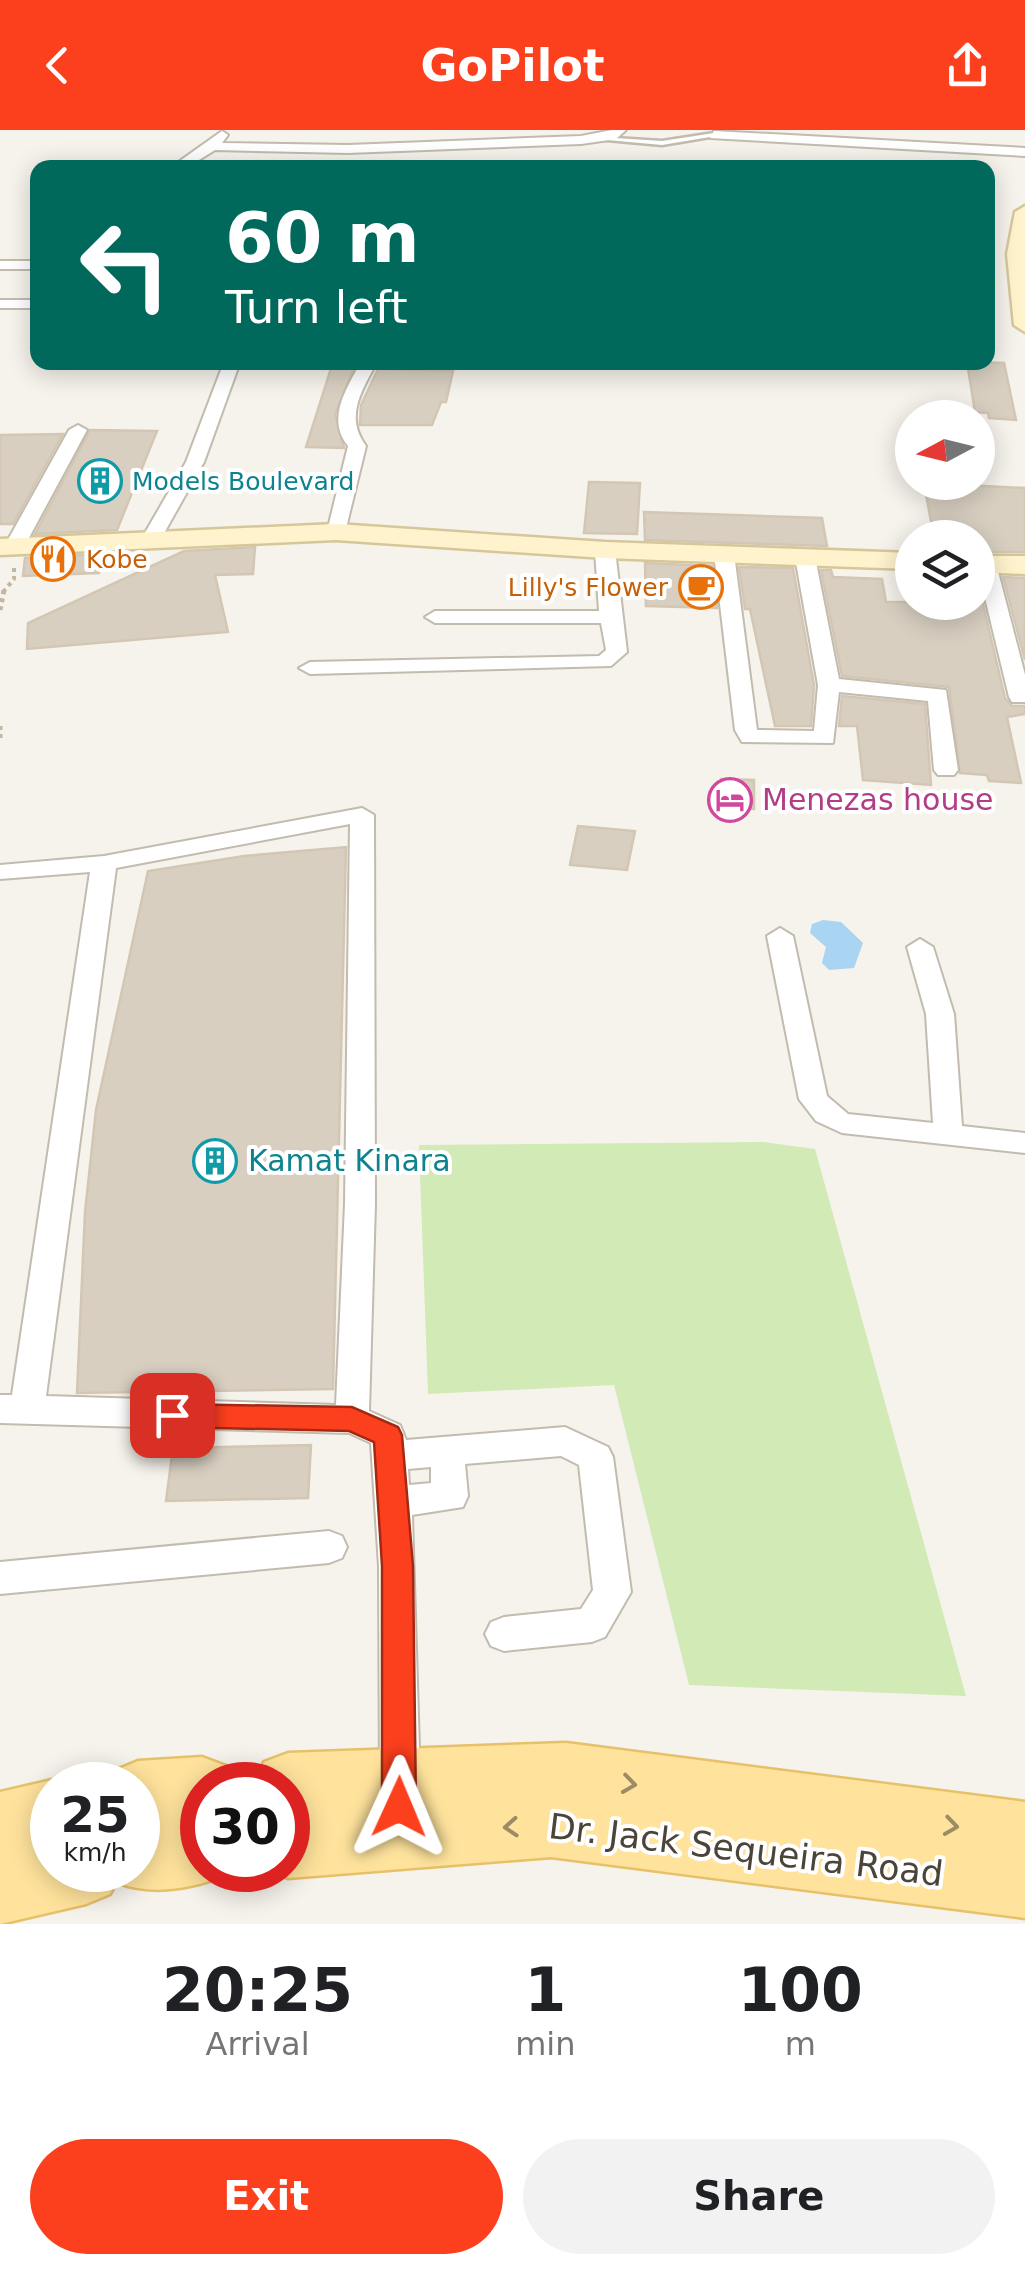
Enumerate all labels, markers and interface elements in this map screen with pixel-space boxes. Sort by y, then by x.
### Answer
icon: back [30,38,85,93]
icon: share [940,38,995,93]
text: GoPilot [420,39,605,92]
text: 60 m [225,197,420,279]
icon: left [60,200,190,330]
text: Turn left [225,281,408,334]
north arrow [895,400,995,500]
map controls [895,400,995,620]
building icon: Models Boulevard [77,458,123,504]
place label: Models Boulevard [132,467,354,496]
button: layers [895,520,995,620]
restaurant icon: Kobe [30,536,76,582]
place label: Kobe [86,545,148,574]
cafe icon: Lilly's Flower [678,564,724,610]
place label: Lilly's Flower [508,573,669,602]
hotel icon: Menezas house [707,777,753,823]
place label: Menezas house [762,782,994,817]
building icon: Kamat Kinara [192,1138,238,1184]
place label: Kamat Kinara [248,1143,451,1178]
pin [130,1373,215,1458]
icon: arrive [145,1388,200,1443]
position arrow [347,1755,451,1859]
speed limit sign: 30 [180,1762,310,1892]
one-way arrow [621,1772,638,1793]
text: 25 [60,1786,130,1844]
street label: Dr. Jack Sequeira Road [547,1806,945,1894]
one-way arrow [944,1815,960,1836]
one-way arrow [503,1816,519,1837]
text: km/h [63,1838,127,1867]
text: 20:25 [162,1955,353,2025]
text: 1 [524,1955,566,2025]
text: 100 [738,1955,863,2025]
text: Arrival [206,2025,310,2063]
text: min [515,2025,576,2063]
text: m [785,2025,816,2063]
button: Exit [30,2139,503,2254]
button: Share [523,2139,995,2254]

